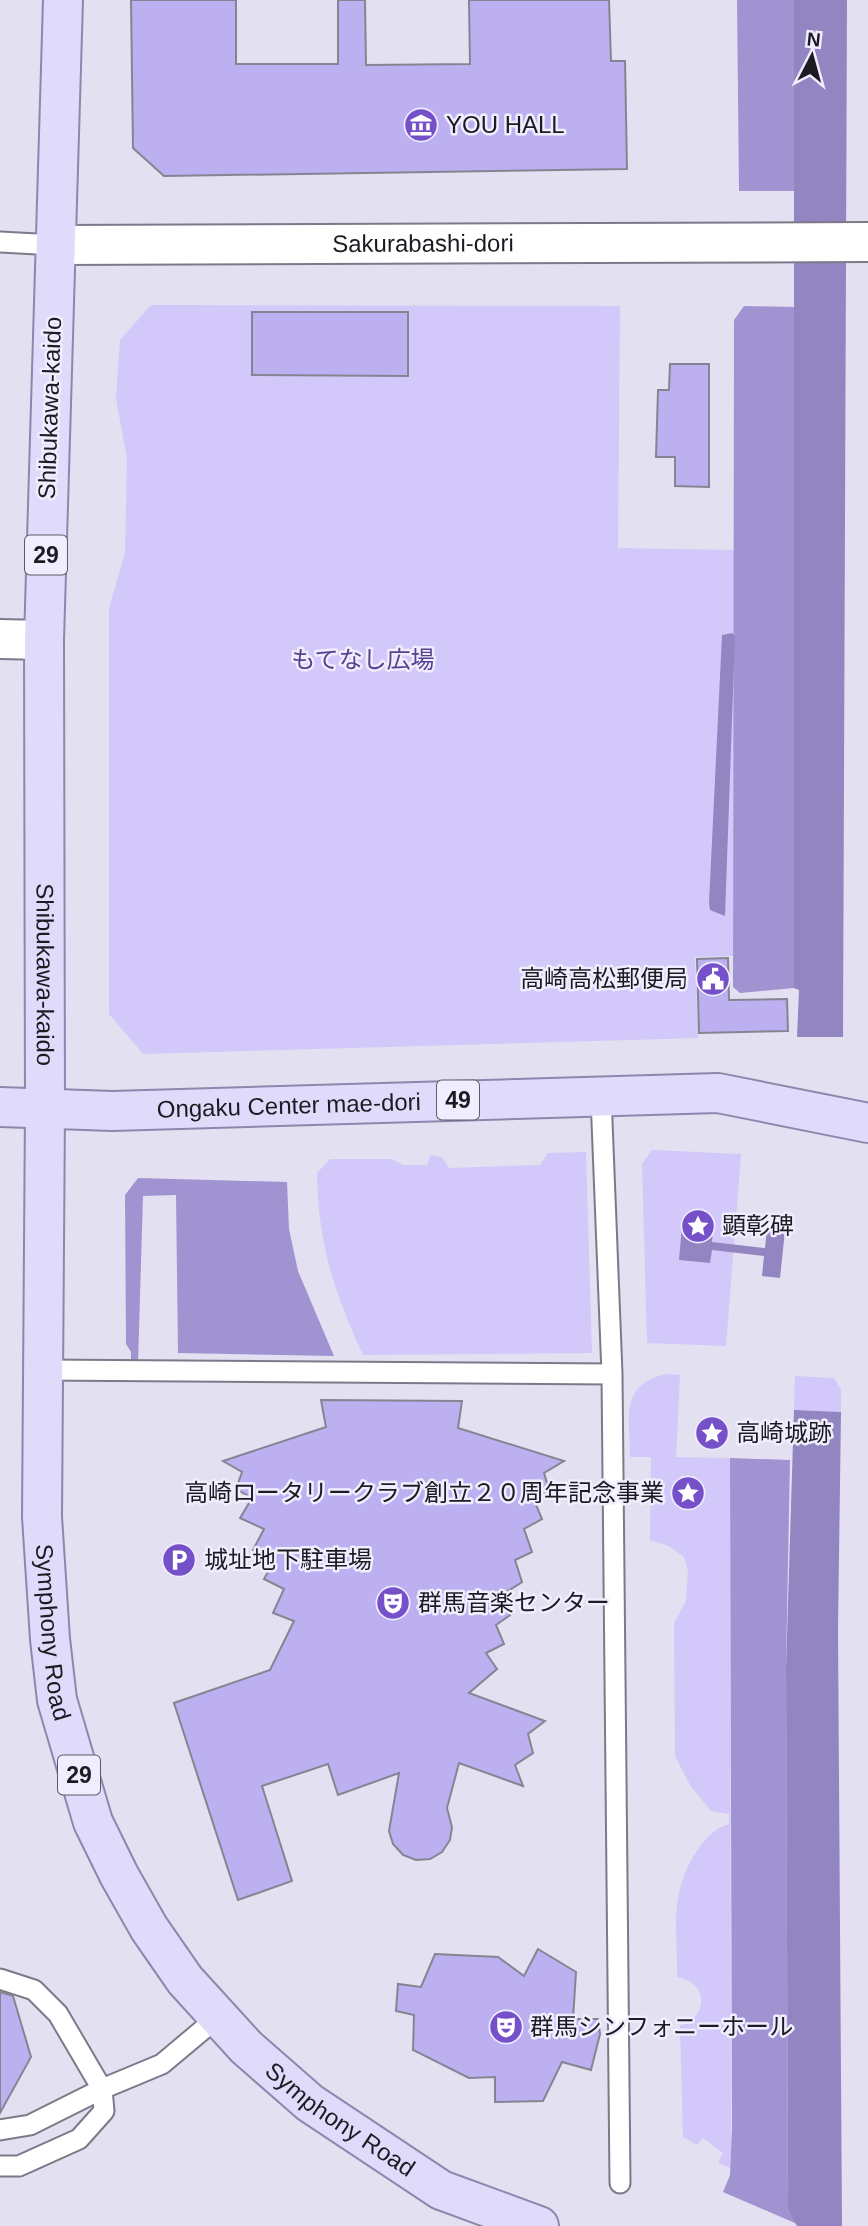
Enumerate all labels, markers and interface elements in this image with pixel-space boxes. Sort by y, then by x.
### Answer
north arrow [777,21,847,91]
text: N [806,28,822,51]
museum icon: YOU HALL [402,106,440,144]
place label: YOU HALL [446,111,565,138]
street label: Sakurabashi-dori [332,229,514,257]
street label: Shibukawa-kaido [33,316,66,500]
road number: 29 [25,536,67,575]
park label: もてなし広場 [291,646,435,673]
street label: Shibukawa-kaido [32,883,59,1066]
public building icon: 高崎高松郵便局 [694,960,732,998]
place label: 高崎高松郵便局 [520,965,688,992]
road number: 49 [437,1080,479,1120]
street label: Ongaku Center mae-dori [156,1088,421,1123]
place icon: 顕彰碑 [679,1207,717,1245]
place label: 顕彰碑 [722,1212,794,1239]
place icon: 高崎城跡 [693,1414,731,1452]
place label: 高崎城跡 [736,1419,832,1446]
place icon: 高崎ロータリークラブ創立２０周年記念事業 [669,1474,707,1512]
place label: 高崎ロータリークラブ創立２０周年記念事業 [184,1479,664,1506]
parking icon: 城址地下駐車場 [160,1541,198,1579]
street label: Symphony Road [31,1543,76,1724]
place label: 城址地下駐車場 [204,1546,372,1573]
theatre icon: 群馬音楽センター [374,1584,412,1622]
place label: 群馬音楽センター [418,1589,610,1616]
road number: 29 [58,1756,100,1795]
theatre icon: 群馬シンフォニーホール [487,2008,525,2046]
place label: 群馬シンフォニーホール [530,2013,793,2040]
street label: Symphony Road [260,2056,420,2182]

